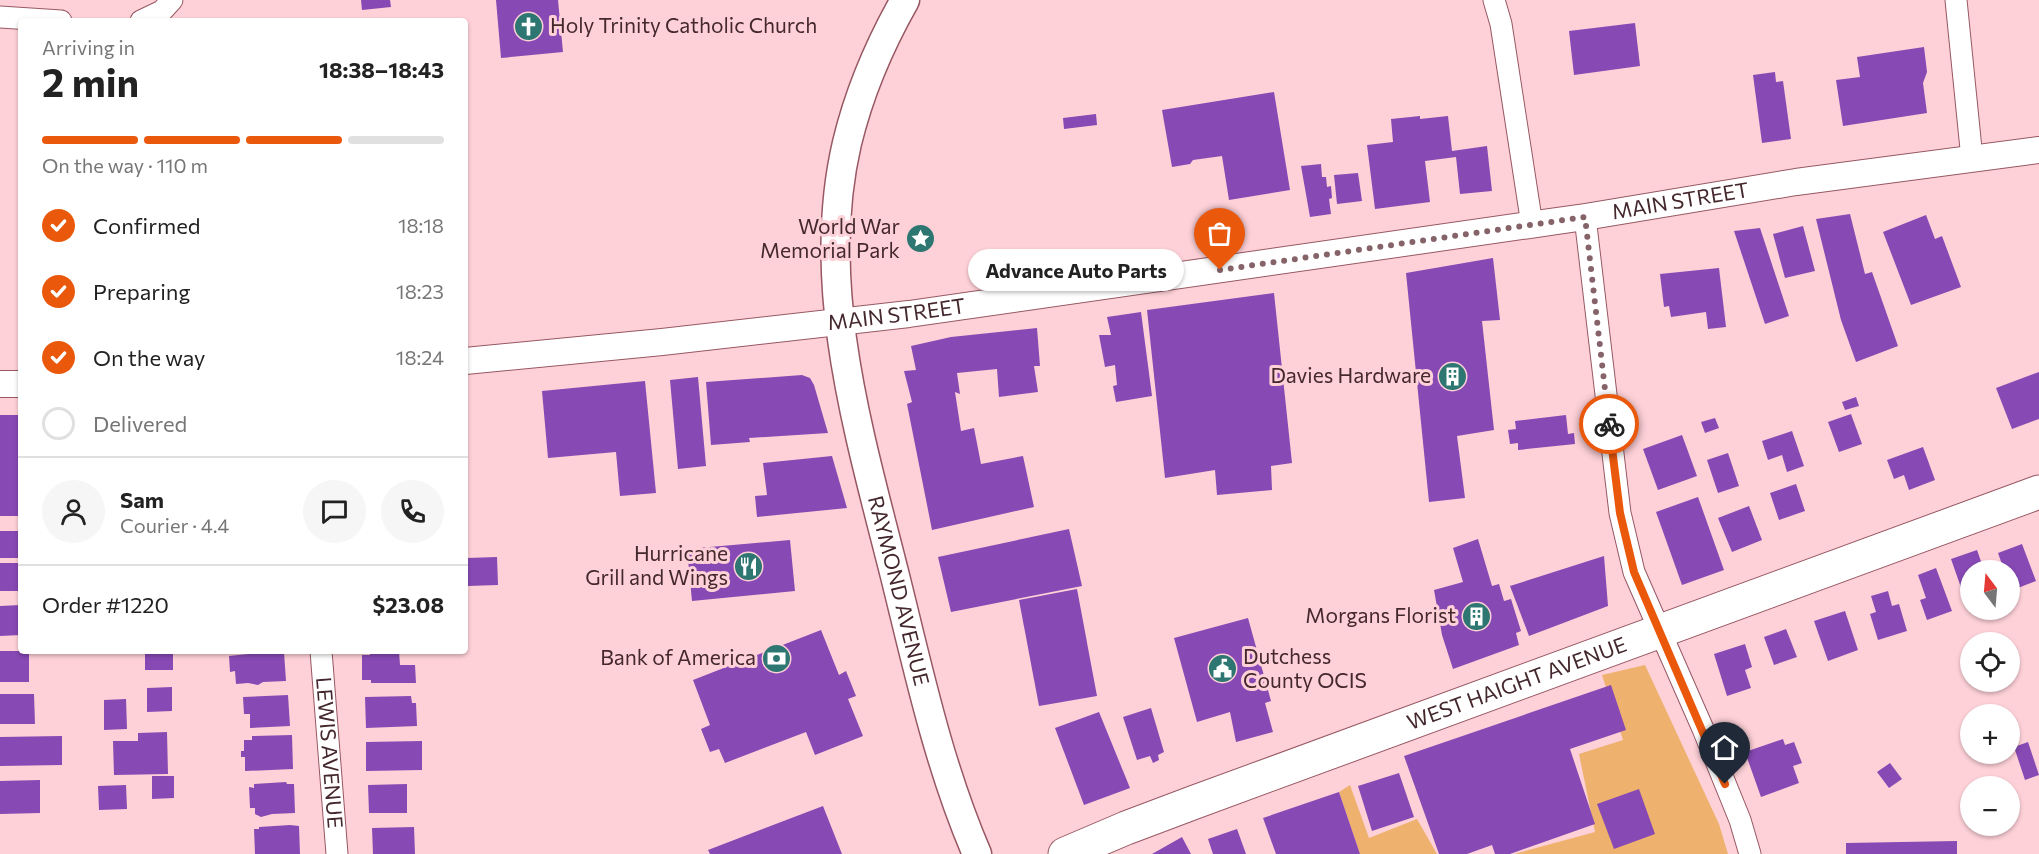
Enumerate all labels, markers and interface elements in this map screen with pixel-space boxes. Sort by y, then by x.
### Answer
church icon: Holy Trinity Catholic Church [513,10,545,42]
place label: Holy Trinity Catholic Church [550,12,817,37]
text: Arriving in [42,35,135,59]
text: 18:38–18:43 [319,56,444,83]
text: 2 min [42,57,139,105]
text: On the way · 110 m [42,153,208,177]
street label: MAIN STREET [1610,176,1750,223]
pin [1194,208,1245,270]
icon: check [42,209,75,242]
text: Confirmed [93,212,200,239]
text: 18:18 [398,213,444,237]
place label: World War Memorial Park [760,213,900,262]
icon: bag [1203,217,1236,250]
place icon: World War Memorial Park [905,223,937,255]
callout: Advance Auto Parts [968,249,1184,291]
text: Advance Auto Parts [985,258,1167,282]
icon: check [42,275,75,308]
text: Preparing [93,278,190,305]
text: 18:23 [396,279,444,303]
street label: MAIN STREET [826,292,967,334]
icon: check [42,341,75,374]
text: On the way [93,344,205,371]
text: 18:24 [396,345,444,369]
building icon: Davies Hardware [1436,360,1468,392]
place label: Davies Hardware [1270,362,1431,387]
courier [1579,394,1639,454]
icon: bike [1593,408,1626,441]
text: Delivered [93,410,187,437]
button: person [42,480,105,543]
button: chat [303,480,366,543]
button: phone [381,480,444,543]
text: Sam [120,486,164,513]
street label: RAYMOND AVENUE [864,493,936,688]
text: Courier · 4.4 [120,513,229,537]
place label: Hurricane Grill and Wings [585,540,728,589]
restaurant icon: Hurricane Grill and Wings [733,550,765,582]
north arrow [1960,560,2020,620]
map controls [1960,560,2020,836]
text: Order #1220 [42,591,169,618]
text: $23.08 [373,591,444,618]
building icon: Morgans Florist [1461,600,1493,632]
place label: Morgans Florist [1305,602,1456,627]
street label: WEST HAIGHT AVENUE [1403,631,1629,734]
button: locate [1960,632,2020,692]
bank icon: Bank of America [761,642,793,674]
place label: Dutchess County OCIS [1243,643,1367,692]
place label: Bank of America [600,644,756,669]
public building icon: Dutchess County OCIS [1206,653,1238,685]
street label: LEWIS AVENUE [312,676,349,829]
button: + [1960,704,2020,764]
pin [1699,722,1750,784]
icon: home [1708,731,1741,764]
button: − [1960,776,2020,836]

